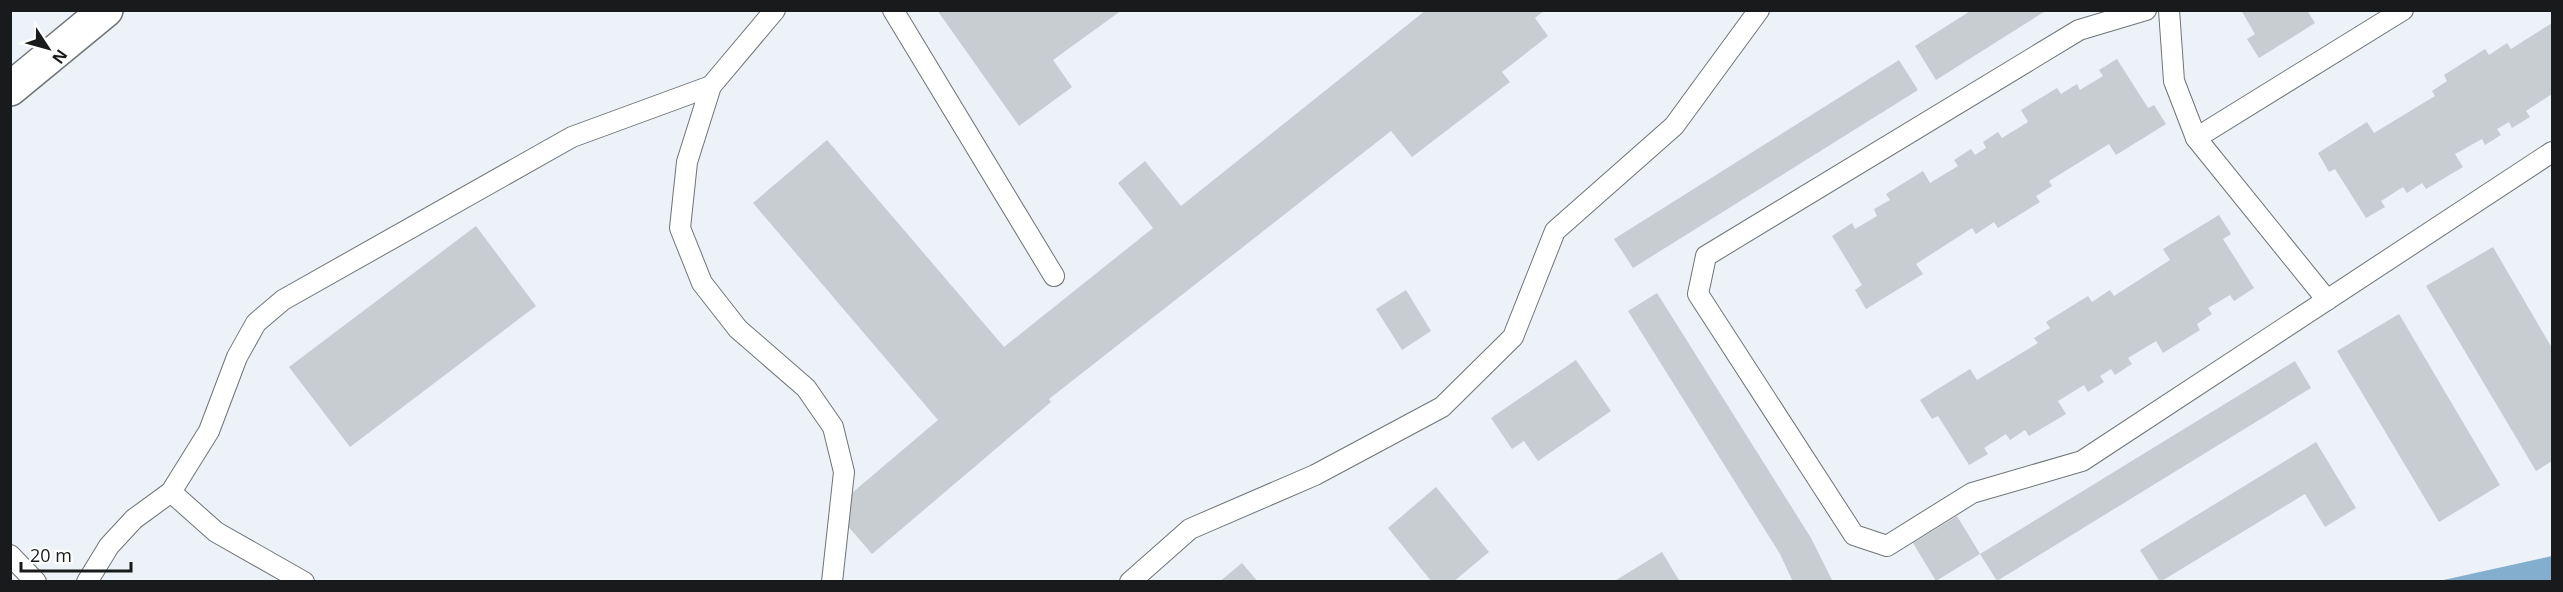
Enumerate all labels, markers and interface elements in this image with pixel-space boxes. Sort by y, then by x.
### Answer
north arrow [18,18,78,78]
text: N [47,45,73,69]
scale bar [21,535,130,573]
text: 20 m [30,543,72,567]

